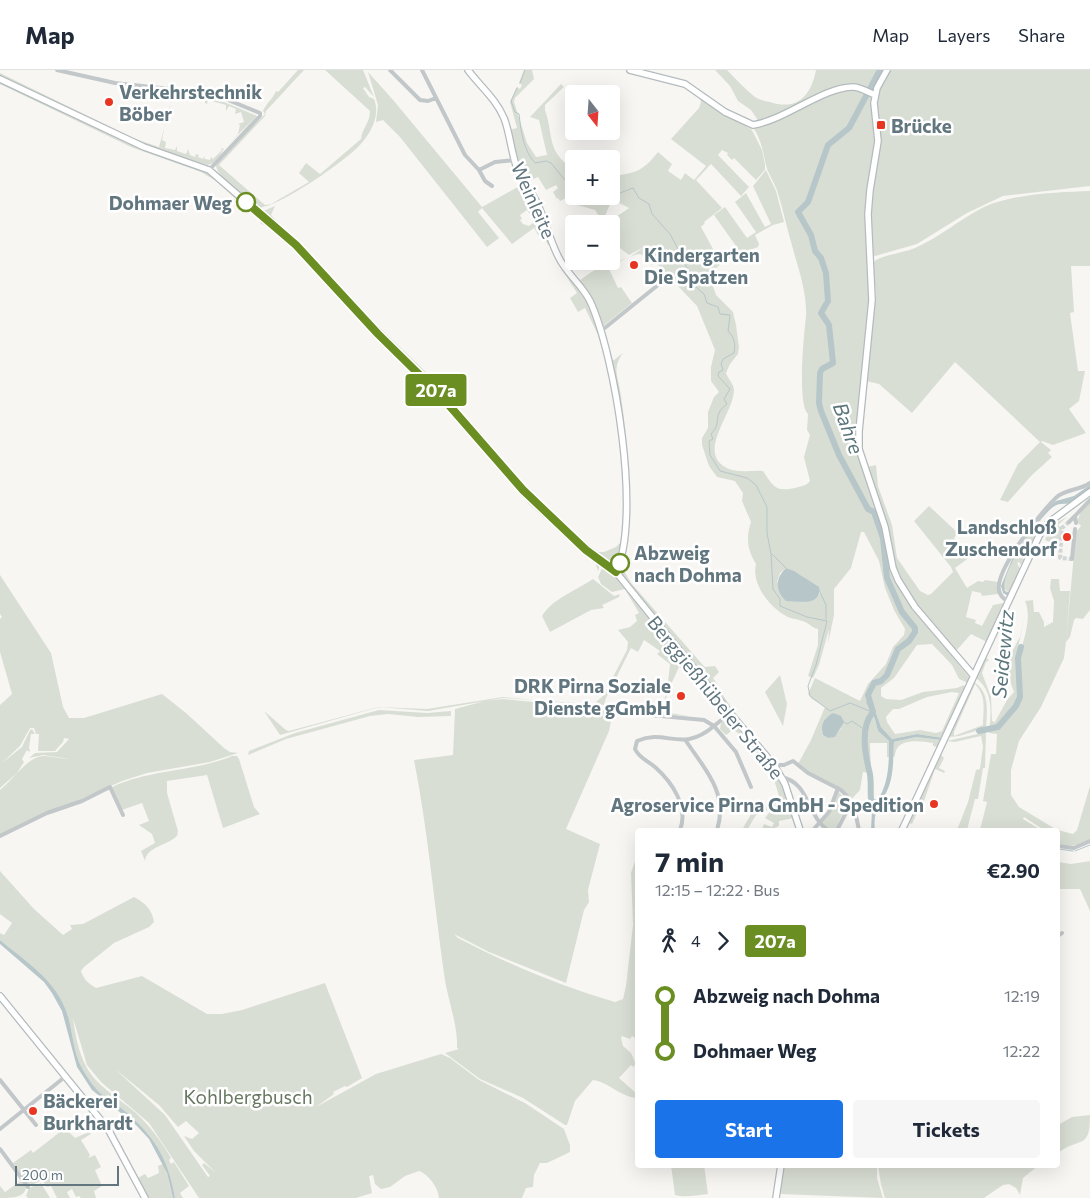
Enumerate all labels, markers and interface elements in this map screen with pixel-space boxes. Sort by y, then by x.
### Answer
text: Map [25,20,75,49]
text: Map [872,24,909,46]
text: Layers [937,24,990,46]
text: Share [1018,24,1065,46]
place label: Verkehrstechnik Böber [119,80,262,125]
north arrow [565,85,620,140]
map controls [565,85,620,270]
marker: Verkehrstechnik Böber [103,96,115,108]
place label: Brücke [891,114,952,137]
marker: Brücke [875,119,887,131]
button: + [565,150,620,205]
street label: Weinleite [507,158,561,242]
place label: Dohmaer Weg [109,191,233,214]
marker: Dohmaer Weg [236,192,256,212]
button: − [565,215,620,270]
place label: Kindergarten Die Spatzen [644,243,760,288]
marker: Kindergarten Die Spatzen [628,259,640,271]
line badge: 207a [401,374,471,406]
text: 207a [415,379,457,401]
water label: Bahre [829,399,869,457]
place label: Landschloß Zuschendorf [945,515,1057,560]
marker: Landschloß Zuschendorf [1061,531,1073,543]
place label: Abzweig nach Dohma [634,541,742,586]
marker: Abzweig nach Dohma [610,553,630,573]
water label: Seidewitz [986,609,1018,699]
street label: Berggießhübeler Straße [643,611,789,783]
place label: DRK Pirna Soziale Dienste gGmbH [514,674,671,719]
marker: DRK Pirna Soziale Dienste gGmbH [675,690,687,702]
place label: Agroservice Pirna GmbH - Spedition [610,793,924,816]
marker: Agroservice Pirna GmbH - Spedition [928,798,940,810]
text: 7 min [655,844,724,878]
text: €2.90 [987,859,1040,882]
text: 12:15 – 12:22 · Bus [655,880,780,899]
icon: walk [655,927,683,955]
icon: forward [709,927,737,955]
text: 207a [755,930,796,952]
text: 4 [691,931,701,950]
text: Abzweig nach Dohma [693,984,880,1007]
text: 12:19 [1004,986,1040,1005]
text: Dohmaer Weg [693,1039,816,1062]
text: 12:22 [1003,1041,1040,1060]
park label: Kohlbergbusch [183,1085,313,1108]
place label: Bäckerei Burkhardt [43,1089,133,1134]
button: Start [655,1100,843,1158]
button: Tickets [853,1100,1040,1158]
marker: Bäckerei Burkhardt [27,1105,39,1117]
scale bar [15,1163,119,1186]
text: 200 m [22,1166,63,1183]

